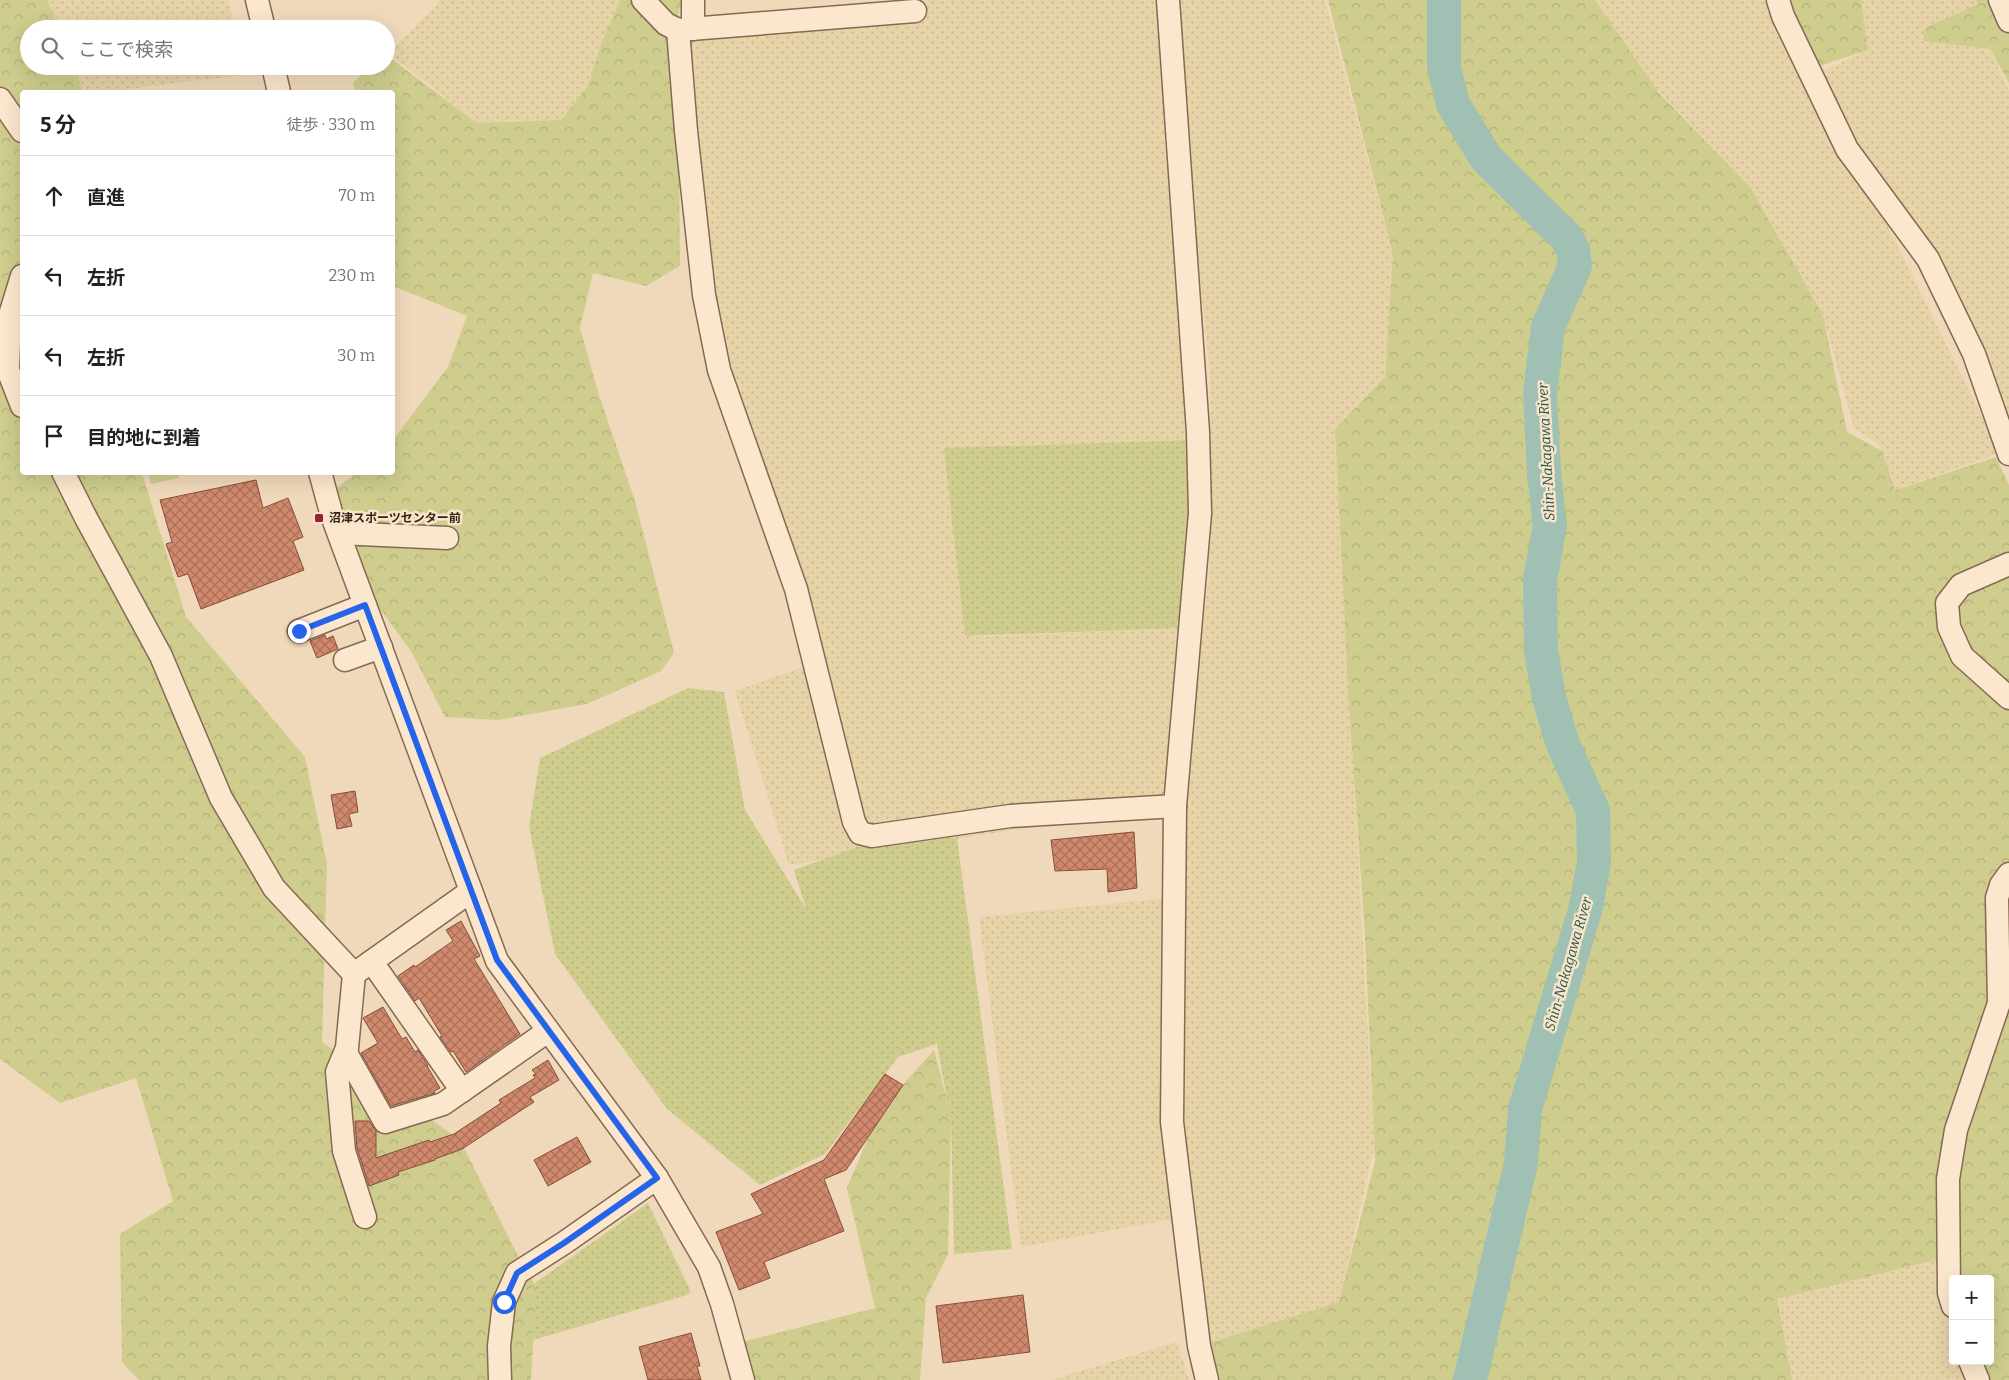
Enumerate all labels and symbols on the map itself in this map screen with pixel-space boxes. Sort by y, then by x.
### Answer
water label: Shin-Nakagawa River [1534,381,1559,521]
place label: 沼津スポーツセンター前 [329,511,461,525]
marker: 沼津スポーツセンター前 [313,512,325,524]
route end [288,620,311,643]
water label: Shin-Nakagawa River [1541,894,1596,1033]
route start [493,1291,516,1314]

